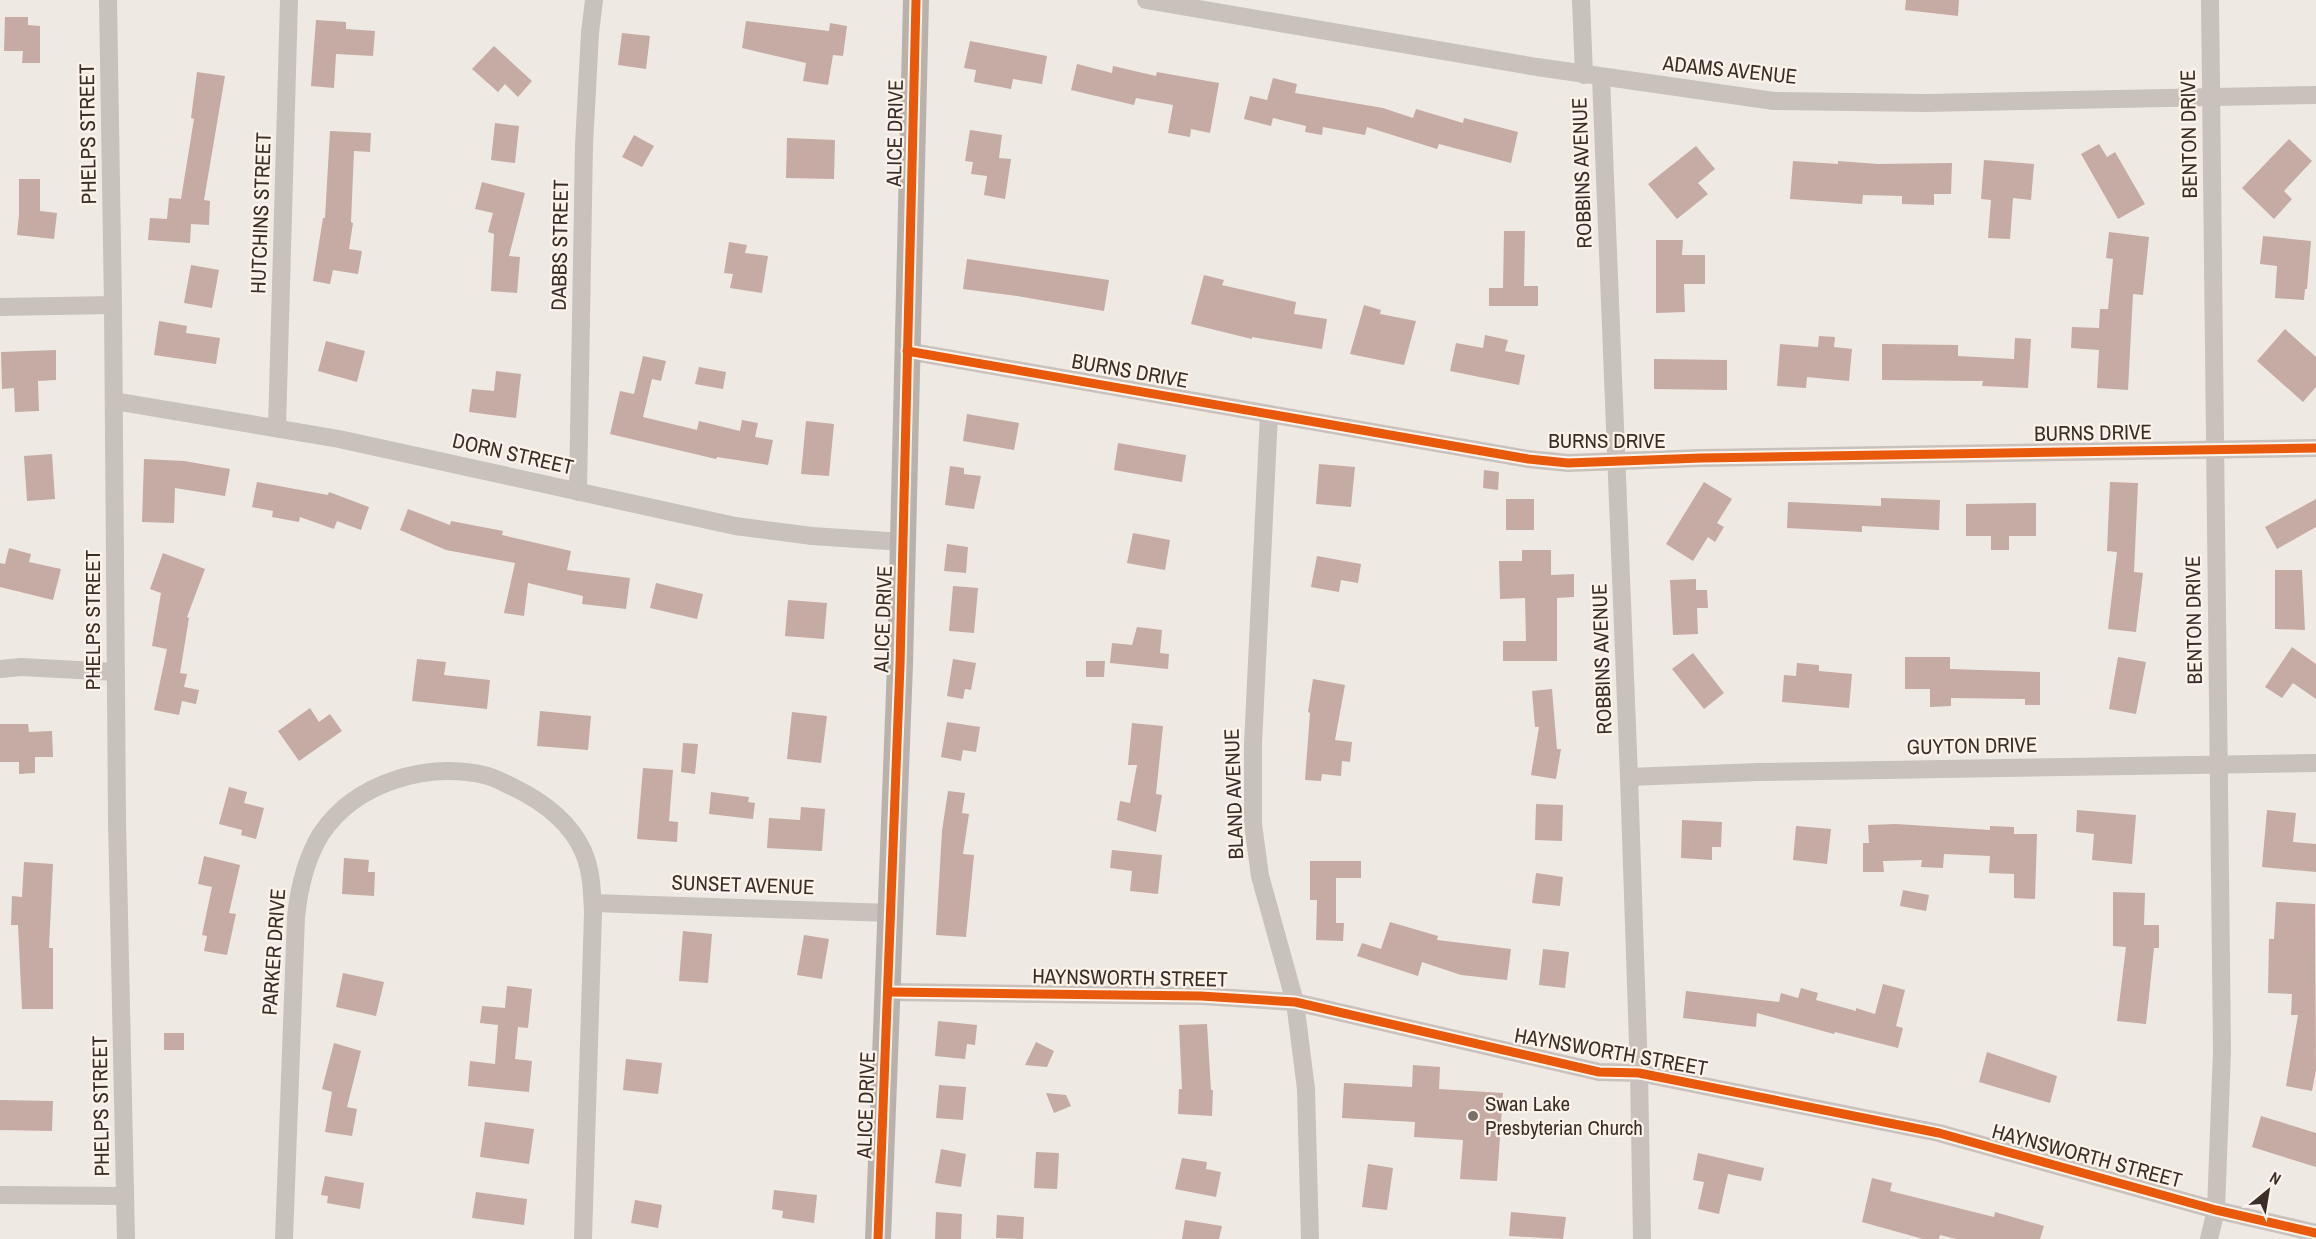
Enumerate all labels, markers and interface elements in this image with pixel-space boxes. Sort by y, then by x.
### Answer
street label: ADAMS AVENUE [1661,48,1799,91]
street label: PHELPS STREET [72,63,103,205]
street label: BENTON DRIVE [2173,69,2204,199]
street label: ALICE DRIVE [879,79,910,188]
street label: ROBBINS AVENUE [1564,97,1599,249]
street label: HUTCHINS STREET [243,131,278,294]
street label: DABBS STREET [544,179,575,311]
street label: BURNS DRIVE [1070,346,1191,395]
street label: BURNS DRIVE [2034,417,2152,448]
street label: DORN STREET [450,426,577,482]
street label: BURNS DRIVE [1548,426,1666,455]
street label: PHELPS STREET [78,549,107,690]
street label: BENTON DRIVE [2178,555,2209,685]
street label: ALICE DRIVE [866,565,899,674]
street label: ROBBINS AVENUE [1584,583,1619,735]
street label: BLAND AVENUE [1217,728,1250,860]
street label: GUYTON DRIVE [1906,730,2038,761]
street label: SUNSET AVENUE [671,868,815,901]
street label: PARKER DRIVE [255,888,292,1016]
street label: HAYNSWORTH STREET [1032,961,1228,994]
street label: HAYNSWORTH STREET [1512,1020,1710,1083]
street label: PHELPS STREET [85,1035,116,1177]
street label: ALICE DRIVE [849,1051,882,1160]
place label: Swan Lake Presbyterian Church [1485,1089,1643,1142]
marker: Swan Lake Presbyterian Church [1466,1109,1480,1123]
street label: HAYNSWORTH STREET [1989,1116,2186,1195]
north arrow [2238,1161,2298,1221]
text: N [2266,1166,2285,1190]

